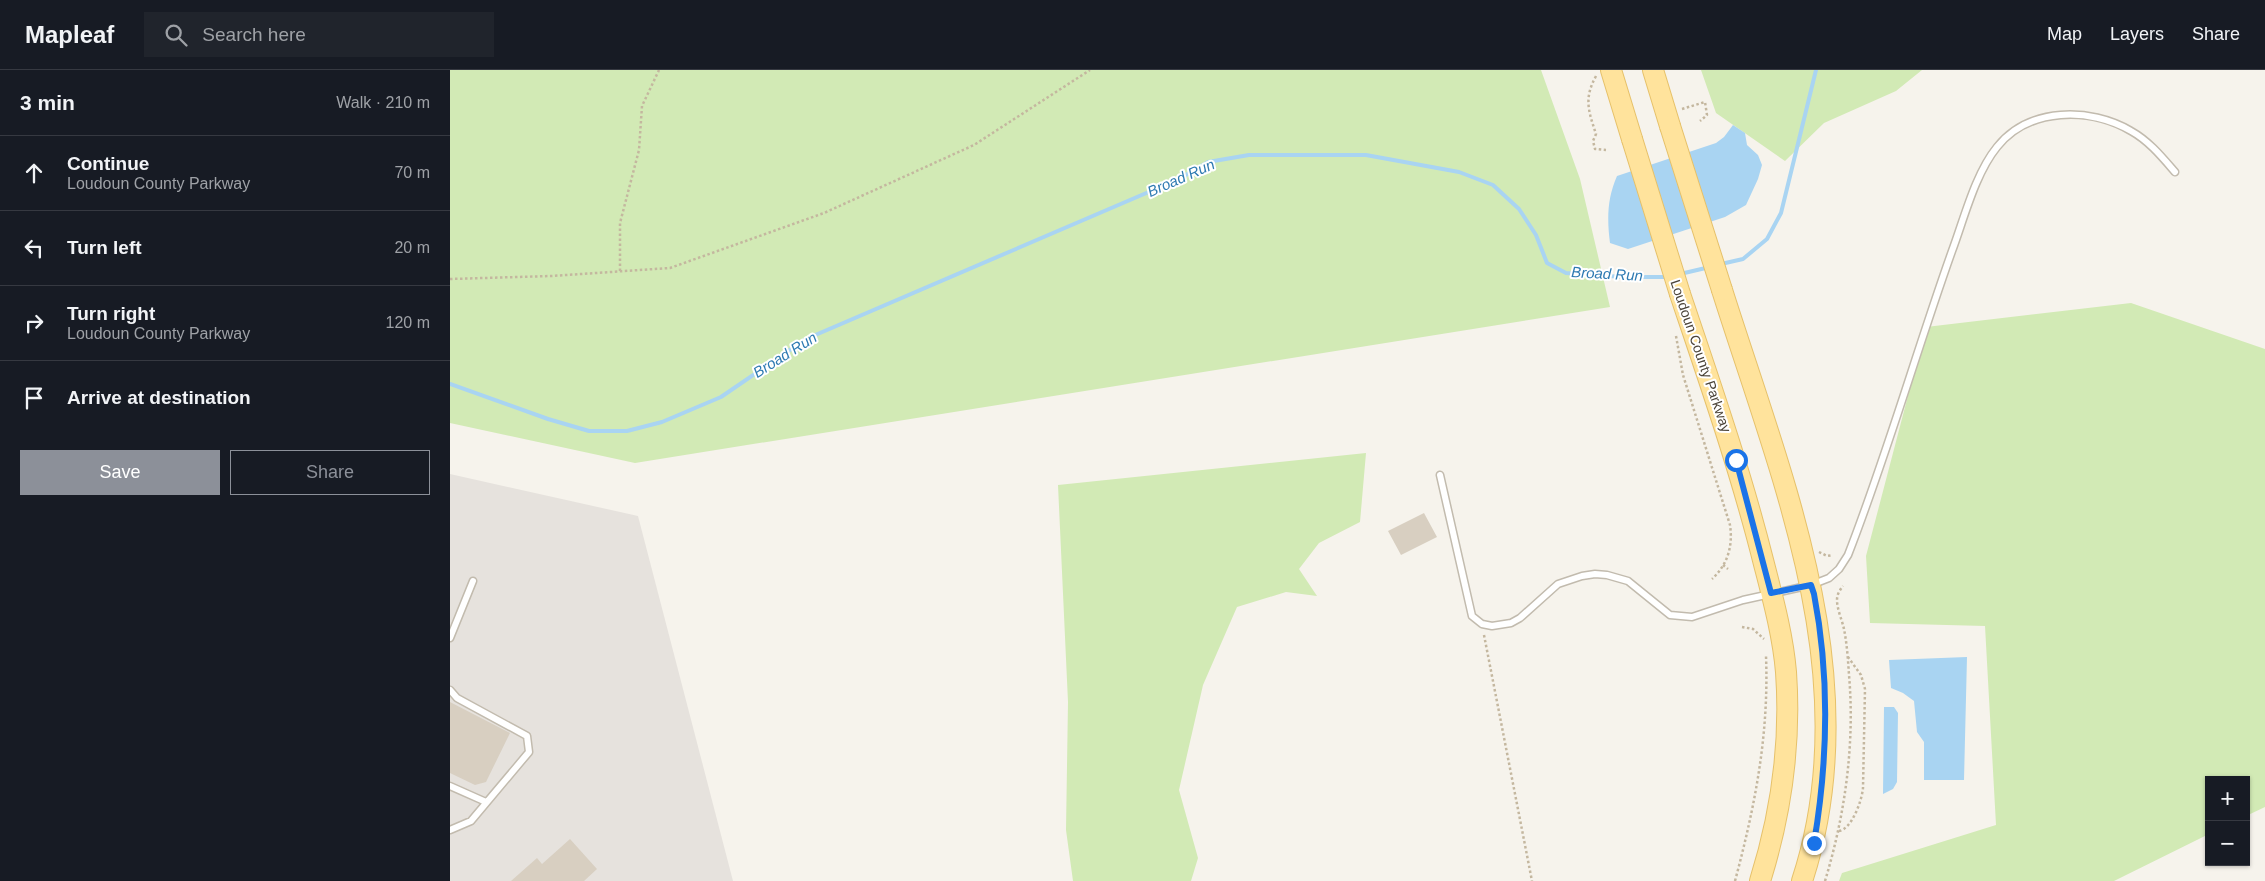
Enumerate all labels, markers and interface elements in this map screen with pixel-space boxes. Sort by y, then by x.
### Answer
search box [144,12,494,57]
text: Mapleaf [25,21,114,48]
icon: search [162,21,190,49]
text: Search here [202,24,306,45]
text: Map [2047,24,2082,44]
text: Layers [2110,24,2164,44]
text: Share [2192,24,2240,44]
text: 3 min [20,91,75,114]
text: Walk · 210 m [336,94,430,111]
text: Continue [67,153,149,174]
water label: Broad Run [1145,155,1217,200]
icon: ahead [20,159,48,187]
text: 70 m [394,164,430,181]
text: Loudoun County Parkway [67,175,250,192]
icon: left [20,234,48,262]
text: Turn left [67,237,142,258]
text: 20 m [394,239,430,256]
water label: Broad Run [1571,263,1643,284]
street label: Loudoun County Parkway [1667,278,1735,434]
text: Turn right [67,303,155,324]
icon: right [20,309,48,337]
text: 120 m [386,314,430,331]
text: Loudoun County Parkway [67,325,250,342]
water label: Broad Run [750,328,820,381]
icon: arrive [20,384,48,412]
text: Arrive at destination [67,387,251,408]
route start [1725,449,1748,472]
button: Save [20,450,220,495]
button: Share [230,450,430,495]
map controls [2205,776,2250,866]
button: + [2205,776,2250,821]
button: − [2205,821,2250,866]
route end [1803,832,1826,855]

